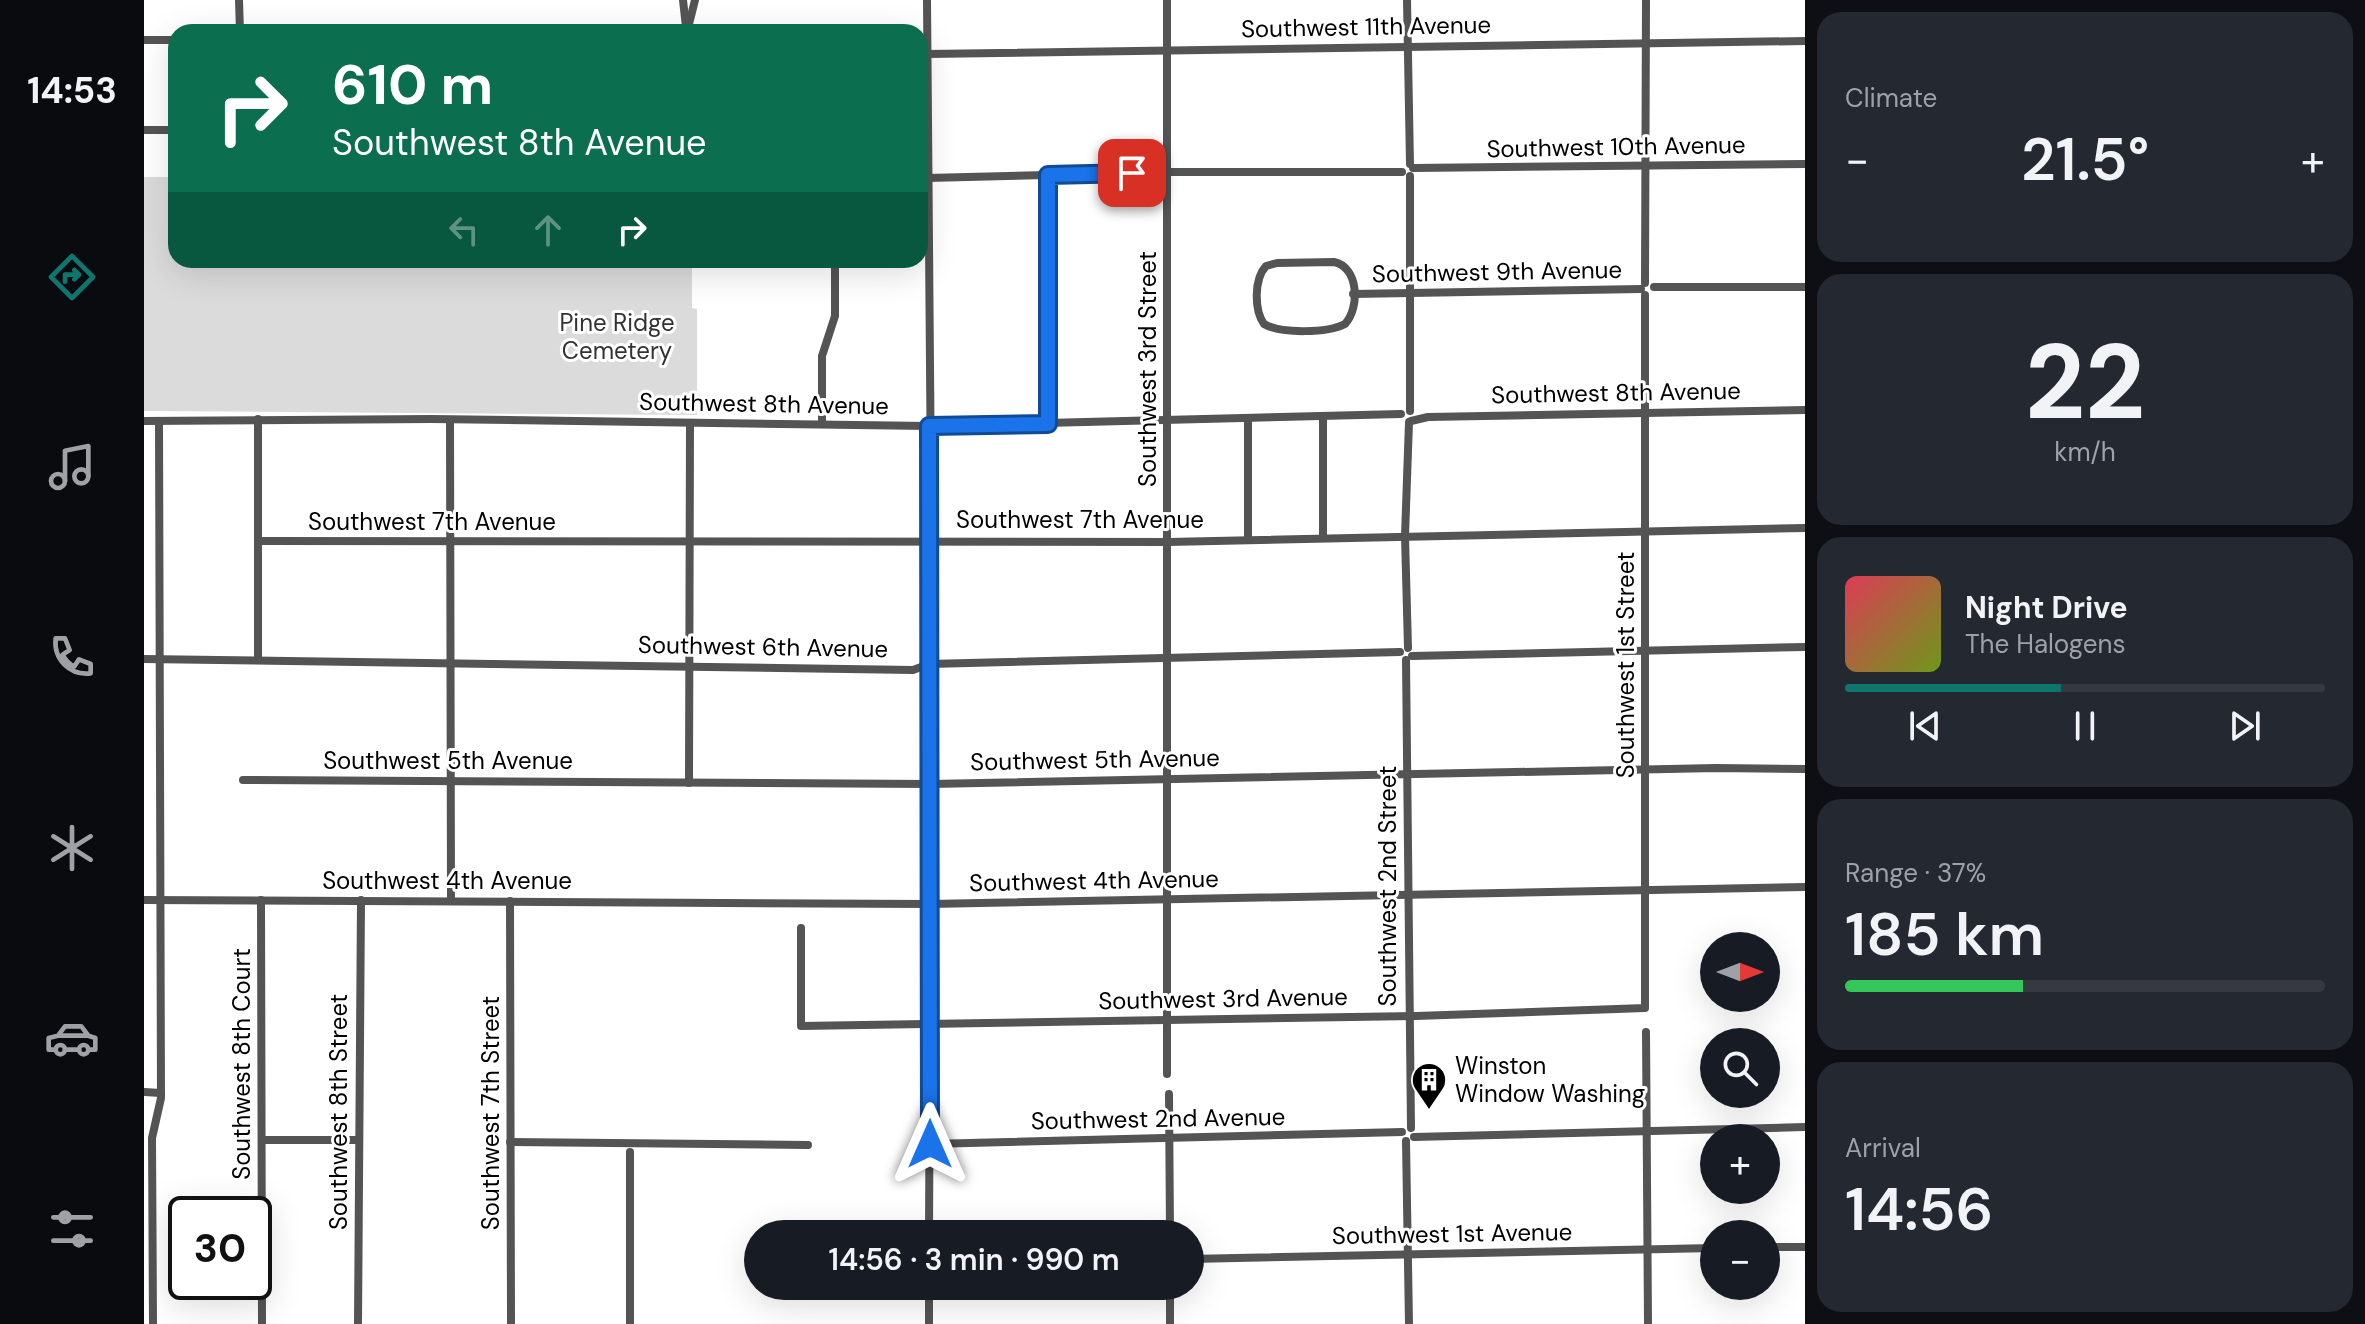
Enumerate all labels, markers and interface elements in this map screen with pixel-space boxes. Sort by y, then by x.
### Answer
street label: Southwest 11th Avenue [1241,9,1491,44]
text: 610 m [332,48,493,121]
icon: right [200,56,304,160]
text: 14:53 [27,67,117,114]
text: Climate [1845,81,1937,115]
text: Southwest 8th Avenue [332,119,706,166]
text: 21.5° [2021,120,2149,199]
street label: Southwest 10th Avenue [1486,129,1746,164]
text: − [1845,131,1869,189]
text: + [2301,131,2325,189]
pin [1098,139,1166,207]
icon: arrive [1110,151,1154,195]
icon: left [442,208,486,252]
icon: ahead [526,208,570,252]
icon: right [610,208,654,252]
icon: directions [44,249,100,305]
street label: Southwest 3rd Street [1132,251,1163,487]
street label: Southwest 9th Avenue [1372,254,1622,289]
park label: Pine Ridge Cemetery [559,307,675,366]
text: 22 [2025,315,2145,450]
street label: Southwest 8th Avenue [1491,375,1741,410]
street label: Southwest 8th Avenue [639,386,889,421]
text: km/h [2054,435,2116,469]
icon: music [44,439,100,495]
street label: Southwest 7th Avenue [956,504,1204,535]
street label: Southwest 7th Avenue [308,506,556,537]
street label: Southwest 1st Street [1610,552,1641,778]
text: Night Drive [1965,588,2128,627]
text: The Halogens [1965,627,2125,661]
icon: phone [44,629,100,685]
street label: Southwest 6th Avenue [638,629,888,664]
icon: previous [1903,704,1947,748]
icon: pause [2063,704,2107,748]
icon: next [2223,704,2267,748]
street label: Southwest 5th Avenue [970,742,1220,777]
street label: Southwest 5th Avenue [323,745,573,776]
street label: Southwest 2nd Street [1372,766,1403,1006]
icon: climate [44,820,100,876]
text: Range · 37% [1845,856,1986,890]
street label: Southwest 4th Avenue [969,863,1219,898]
street label: Southwest 4th Avenue [322,865,572,896]
text: 185 km [1845,895,2044,974]
north arrow [1700,932,1780,1012]
map controls [1700,932,1780,1300]
street label: Southwest 8th Court [226,948,257,1180]
street label: Southwest 3rd Avenue [1098,981,1348,1016]
street label: Southwest 8th Street [323,994,354,1230]
street label: Southwest 7th Street [475,996,506,1230]
icon: car [44,1010,100,1066]
button: search [1700,1028,1780,1108]
place label: Winston Window Washing [1455,1050,1645,1109]
building icon: Winston Window Washing [1410,1061,1448,1111]
street label: Southwest 2nd Avenue [1030,1101,1285,1136]
position arrow [888,1102,972,1186]
button: + [1700,1124,1780,1204]
text: Arrival [1845,1131,1921,1165]
text: 14:56 [1845,1170,1994,1249]
speed limit sign: 30 [168,1196,272,1300]
icon: filters [44,1201,100,1257]
street label: Southwest 1st Avenue [1332,1216,1572,1251]
button: − [1700,1220,1780,1300]
text: 14:56 · 3 min · 990 m [829,1240,1119,1279]

